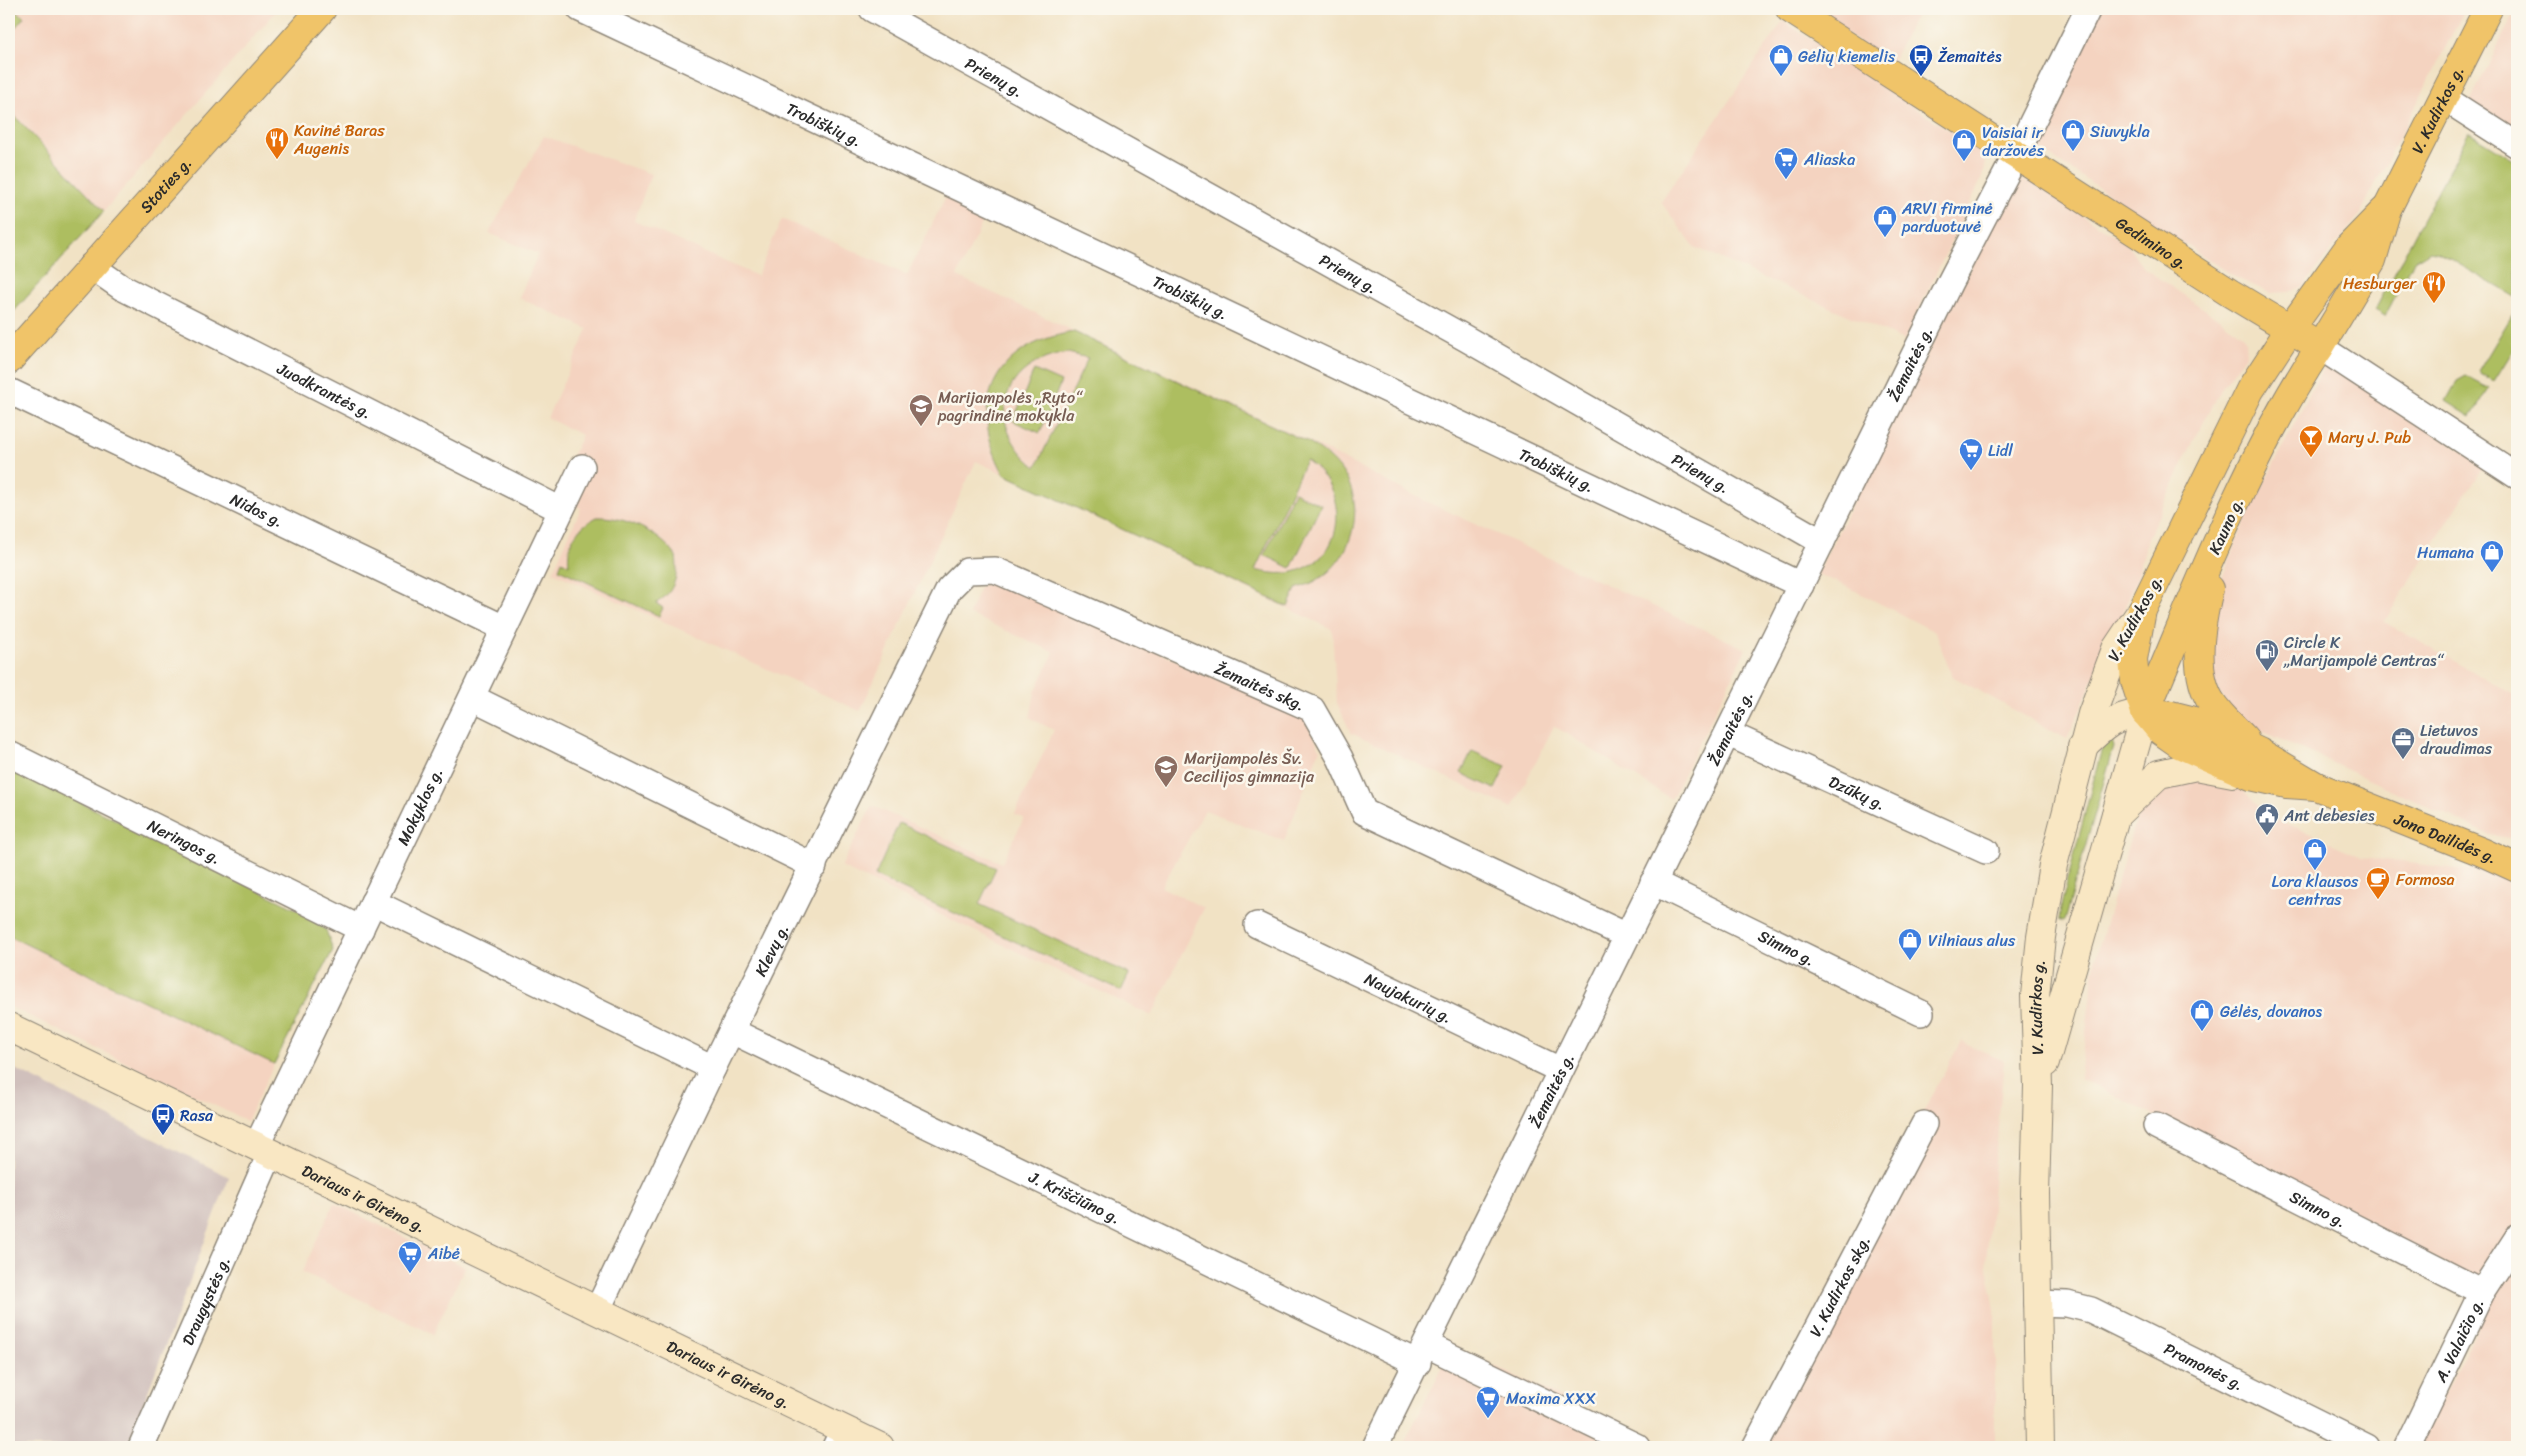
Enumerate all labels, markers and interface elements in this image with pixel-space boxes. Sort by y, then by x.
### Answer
place label: Gėlių kiemelis [1798,42,1896,71]
place label: Žemaitės [1938,42,2002,71]
shop icon: Gėlių kiemelis [1768,43,1794,77]
bus stop icon: Žemaitės [1908,43,1934,77]
street label: Prienų g. [960,49,1029,105]
street label: V. Kudirkos g. [2403,60,2472,159]
street label: Trobiškių g. [781,94,867,155]
place label: Kavinė Baras Augenis [293,116,385,163]
place label: Siuvykla [2090,117,2150,146]
place label: Vaisiai ir daržovės [1982,118,2044,165]
shop icon: Siuvykla [2060,118,2086,152]
restaurant icon: Kavinė Baras Augenis [264,126,290,160]
shop icon: Vaisiai ir daržovės [1951,128,1977,162]
place label: Aliaska [1803,145,1855,174]
supermarket icon: Aliaska [1773,146,1799,180]
street label: Stoties g. [132,150,199,220]
place label: ARVI firminė parduotuvė [1901,194,1993,241]
shop icon: ARVI firminė parduotuvė [1872,204,1898,238]
street label: Gedimino g. [2110,208,2194,277]
street label: Prienų g. [1314,245,1383,301]
street label: Trobiškių g. [1148,267,1233,327]
place label: Hesburger [2343,269,2417,298]
restaurant icon: Hesburger [2421,270,2447,304]
street label: Žemaitės g. [1879,321,1940,406]
street label: Juodkrantės g. [271,354,377,427]
place label: Marijampolės „Ryto“ pagrindinė mokykla [937,383,1083,430]
school or university icon: Marijampolės „Ryto“ pagrindinė mokykla [908,393,934,427]
place label: Mary J. Pub [2328,423,2411,452]
bar icon: Mary J. Pub [2298,424,2324,458]
place label: Lidl [1988,436,2013,465]
supermarket icon: Lidl [1958,437,1984,471]
street label: Trobiškių g. [1514,439,1600,500]
street label: Prienų g. [1666,445,1736,501]
street label: Nidos g. [225,484,289,535]
street label: Kauno g. [2200,493,2252,559]
place label: Humana [2417,538,2474,567]
shop icon: Humana [2479,539,2505,573]
street label: V. Kudirkos g. [2099,569,2171,667]
place label: Circle K „Marijampolė Centras“ [2283,628,2444,675]
fuel station icon: Circle K „Marijampolė Centras“ [2254,638,2280,672]
street label: Žemaitės skg. [1210,654,1310,719]
street label: Žemaitės g. [1699,685,1761,770]
place label: Lietuvos draudimas [2420,716,2493,763]
office icon: Lietuvos draudimas [2390,726,2416,760]
place label: Marijampolės Šv. Cecilijos gimnazija [1184,744,1315,791]
school or university icon: Marijampolės Šv. Cecilijos gimnazija [1153,754,1179,788]
street label: Mokyklos g. [388,762,451,850]
street label: Dzūkų g. [1824,767,1891,818]
place label: Ant debesies [2283,801,2375,830]
public building icon: Ant debesies [2254,802,2280,836]
street label: Jono Dailidės g. [2389,804,2502,872]
street label: Neringos g. [142,811,227,872]
shop icon: Lora klausos centras [2302,837,2328,871]
place label: Formosa [2396,865,2454,894]
cafe icon: Formosa [2365,866,2391,900]
place label: Lora klausos centras [2272,867,2359,914]
street label: Klevų g. [746,918,797,981]
street label: Simno g. [1753,921,1820,974]
place label: Vilniaus alus [1928,926,2016,955]
shop icon: Vilniaus alus [1897,927,1923,961]
street label: V. Kudirkos g. [2020,958,2053,1055]
street label: Naujakurių g. [1360,964,1458,1031]
place label: Gėlės, dovanos [2220,997,2322,1026]
shop icon: Gėlės, dovanos [2189,998,2215,1032]
street label: Žemaitės g. [1520,1048,1582,1133]
place label: Rasa [180,1101,214,1130]
bus stop icon: Rasa [150,1102,176,1136]
street label: Dariaus ir Girėno g. [297,1156,431,1241]
street label: J. Kriščiūno g. [1023,1162,1126,1232]
street label: Simno g. [2285,1182,2352,1235]
street label: V. Kudirkos skg. [1801,1230,1878,1342]
place label: Aibė [427,1239,460,1268]
supermarket icon: Aibė [397,1240,423,1274]
street label: Draugystės g. [173,1251,238,1350]
street label: A. Valaičio g. [2426,1293,2492,1388]
street label: Dariaus ir Girėno g. [662,1332,796,1416]
street label: Pramonės g. [2159,1334,2249,1398]
place label: Maxima XXX [1506,1384,1596,1413]
supermarket icon: Maxima XXX [1475,1385,1501,1419]

